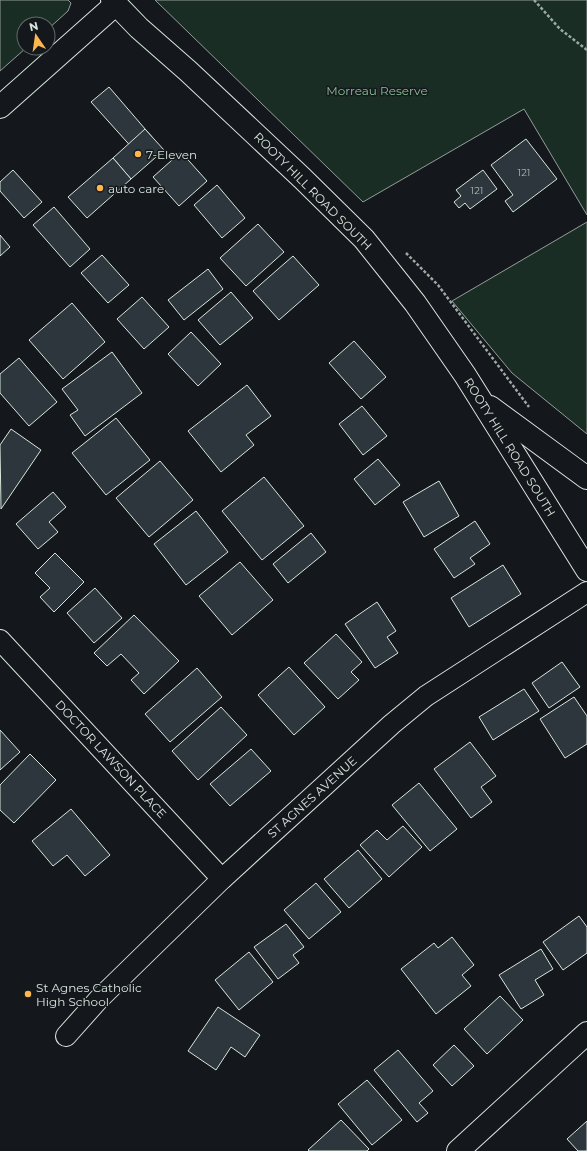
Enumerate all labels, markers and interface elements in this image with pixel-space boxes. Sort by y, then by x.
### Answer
north arrow [16,16,56,56]
text: N [28,18,40,34]
park label: Morreau Reserve [326,83,428,98]
street label: ROOTY HILL ROAD SOUTH [251,129,375,253]
place label: 7-Eleven [146,147,197,162]
marker: 7-Eleven [133,149,143,159]
house number: 121 [518,166,530,179]
place label: auto care [108,181,164,196]
marker: auto care [95,183,105,193]
house number: 121 [471,184,483,197]
street label: ROOTY HILL ROAD SOUTH [461,375,559,519]
street label: DOCTOR LAWSON PLACE [52,697,170,821]
street label: ST AGNES AVENUE [264,753,360,841]
place label: St Agnes Catholic High School [36,980,142,1009]
marker: St Agnes Catholic High School [23,989,33,999]

